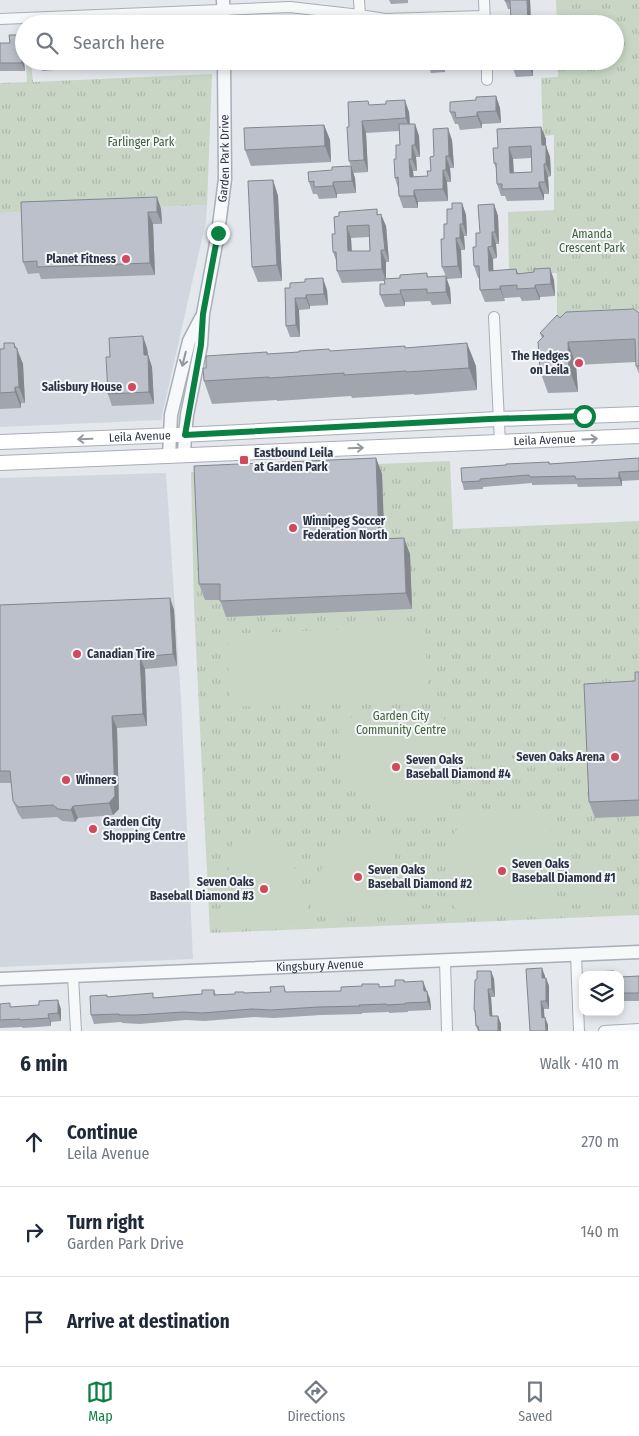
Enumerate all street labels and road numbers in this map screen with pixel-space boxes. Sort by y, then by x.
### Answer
street label: Garden Park Drive [215,114,232,203]
street label: Leila Avenue [109,428,171,445]
street label: Leila Avenue [513,432,576,448]
street label: Kingsbury Avenue [276,957,364,974]

